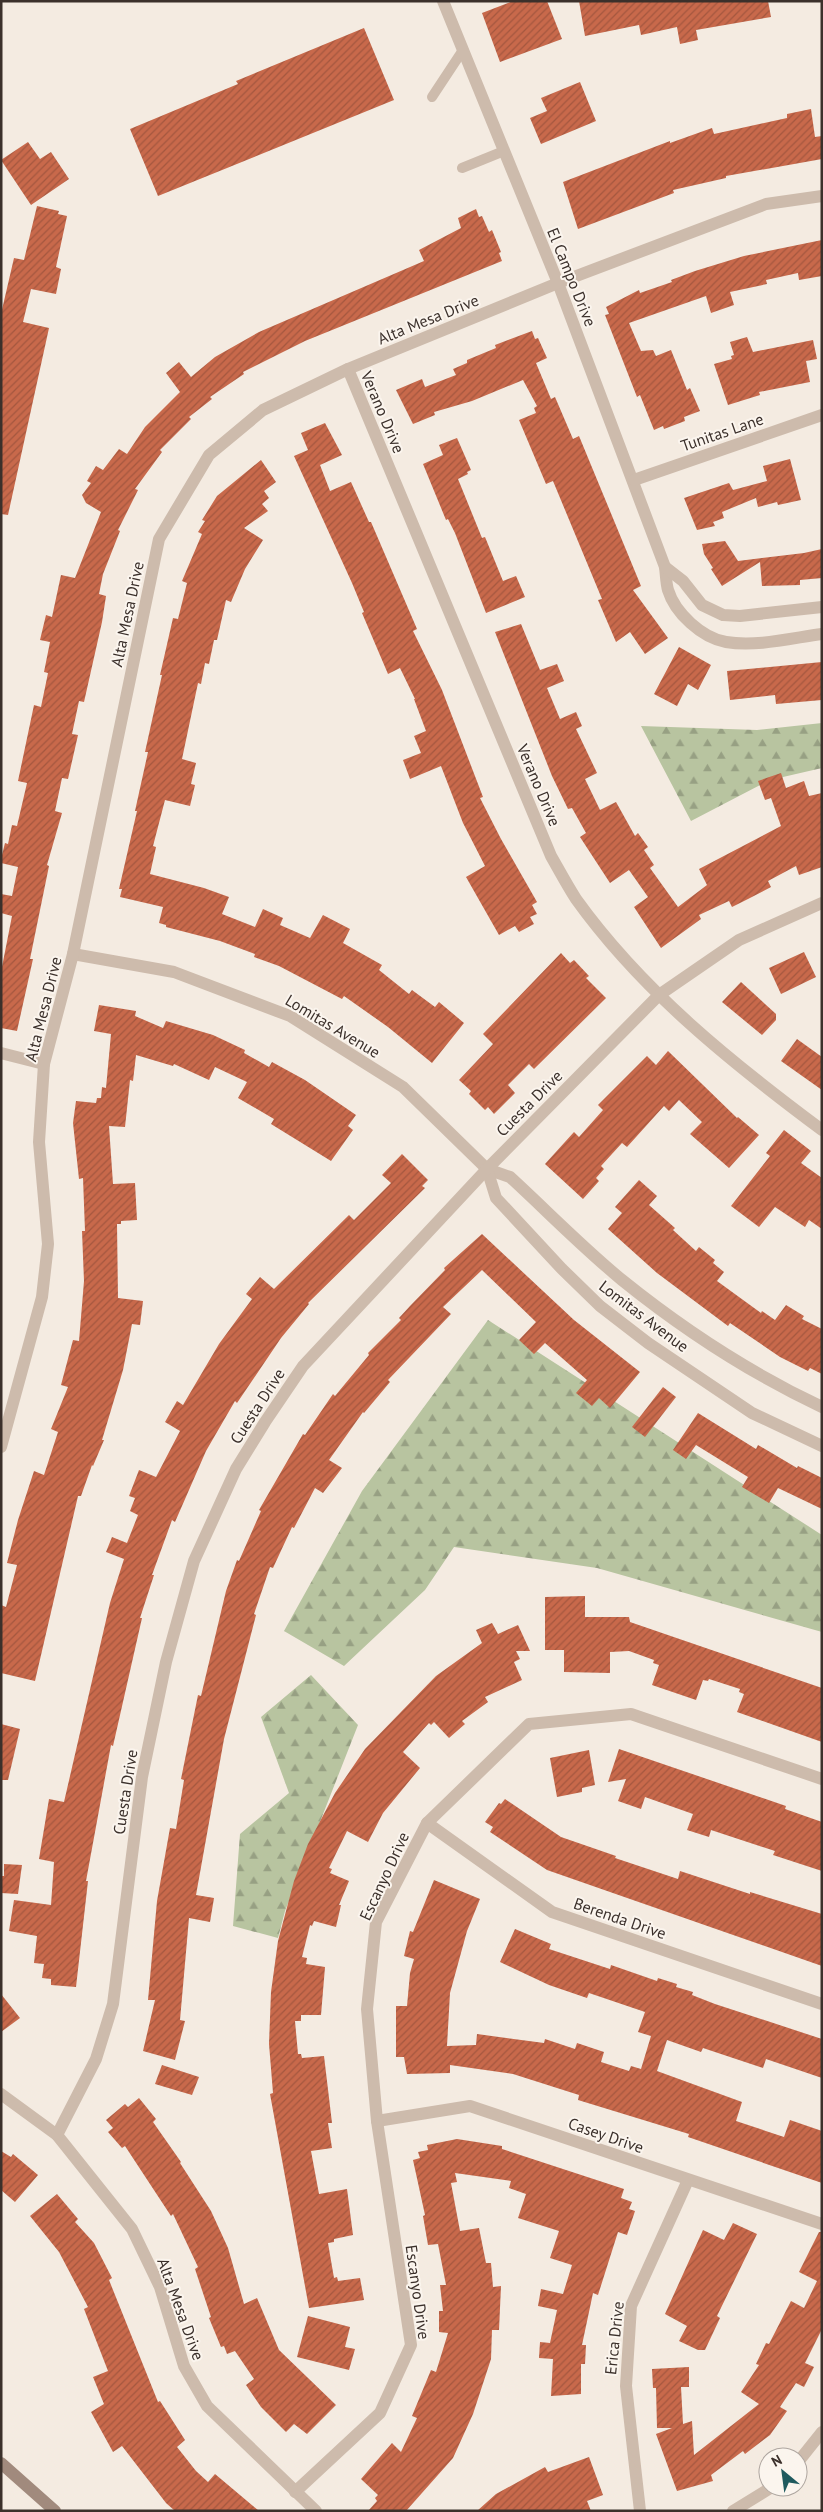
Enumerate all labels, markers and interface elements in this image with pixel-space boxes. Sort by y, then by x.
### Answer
street label: El Campo Drive [543,225,601,329]
street label: Alta Mesa Drive [375,290,481,348]
street label: Verano Drive [356,367,409,456]
street label: Tunitas Lane [678,409,766,455]
street label: Alta Mesa Drive [106,559,148,669]
street label: Verano Drive [512,740,565,829]
street label: Alta Mesa Drive [20,955,66,1063]
street label: Lomitas Avenue [282,990,384,1062]
street label: Cuesta Drive [492,1066,566,1140]
street label: Lomitas Avenue [595,1276,693,1356]
street label: Cuesta Drive [225,1365,289,1447]
street label: Cuesta Drive [108,1748,142,1836]
street label: Escanyo Drive [355,1829,413,1923]
street label: Berenda Drive [571,1893,669,1943]
street label: Casey Drive [566,2113,646,2157]
street label: Escanyo Drive [401,2243,435,2341]
street label: Alta Mesa Drive [153,2255,209,2363]
street label: Erica Drive [600,2300,628,2376]
north arrow [758,2447,808,2497]
text: N [768,2451,785,2471]

